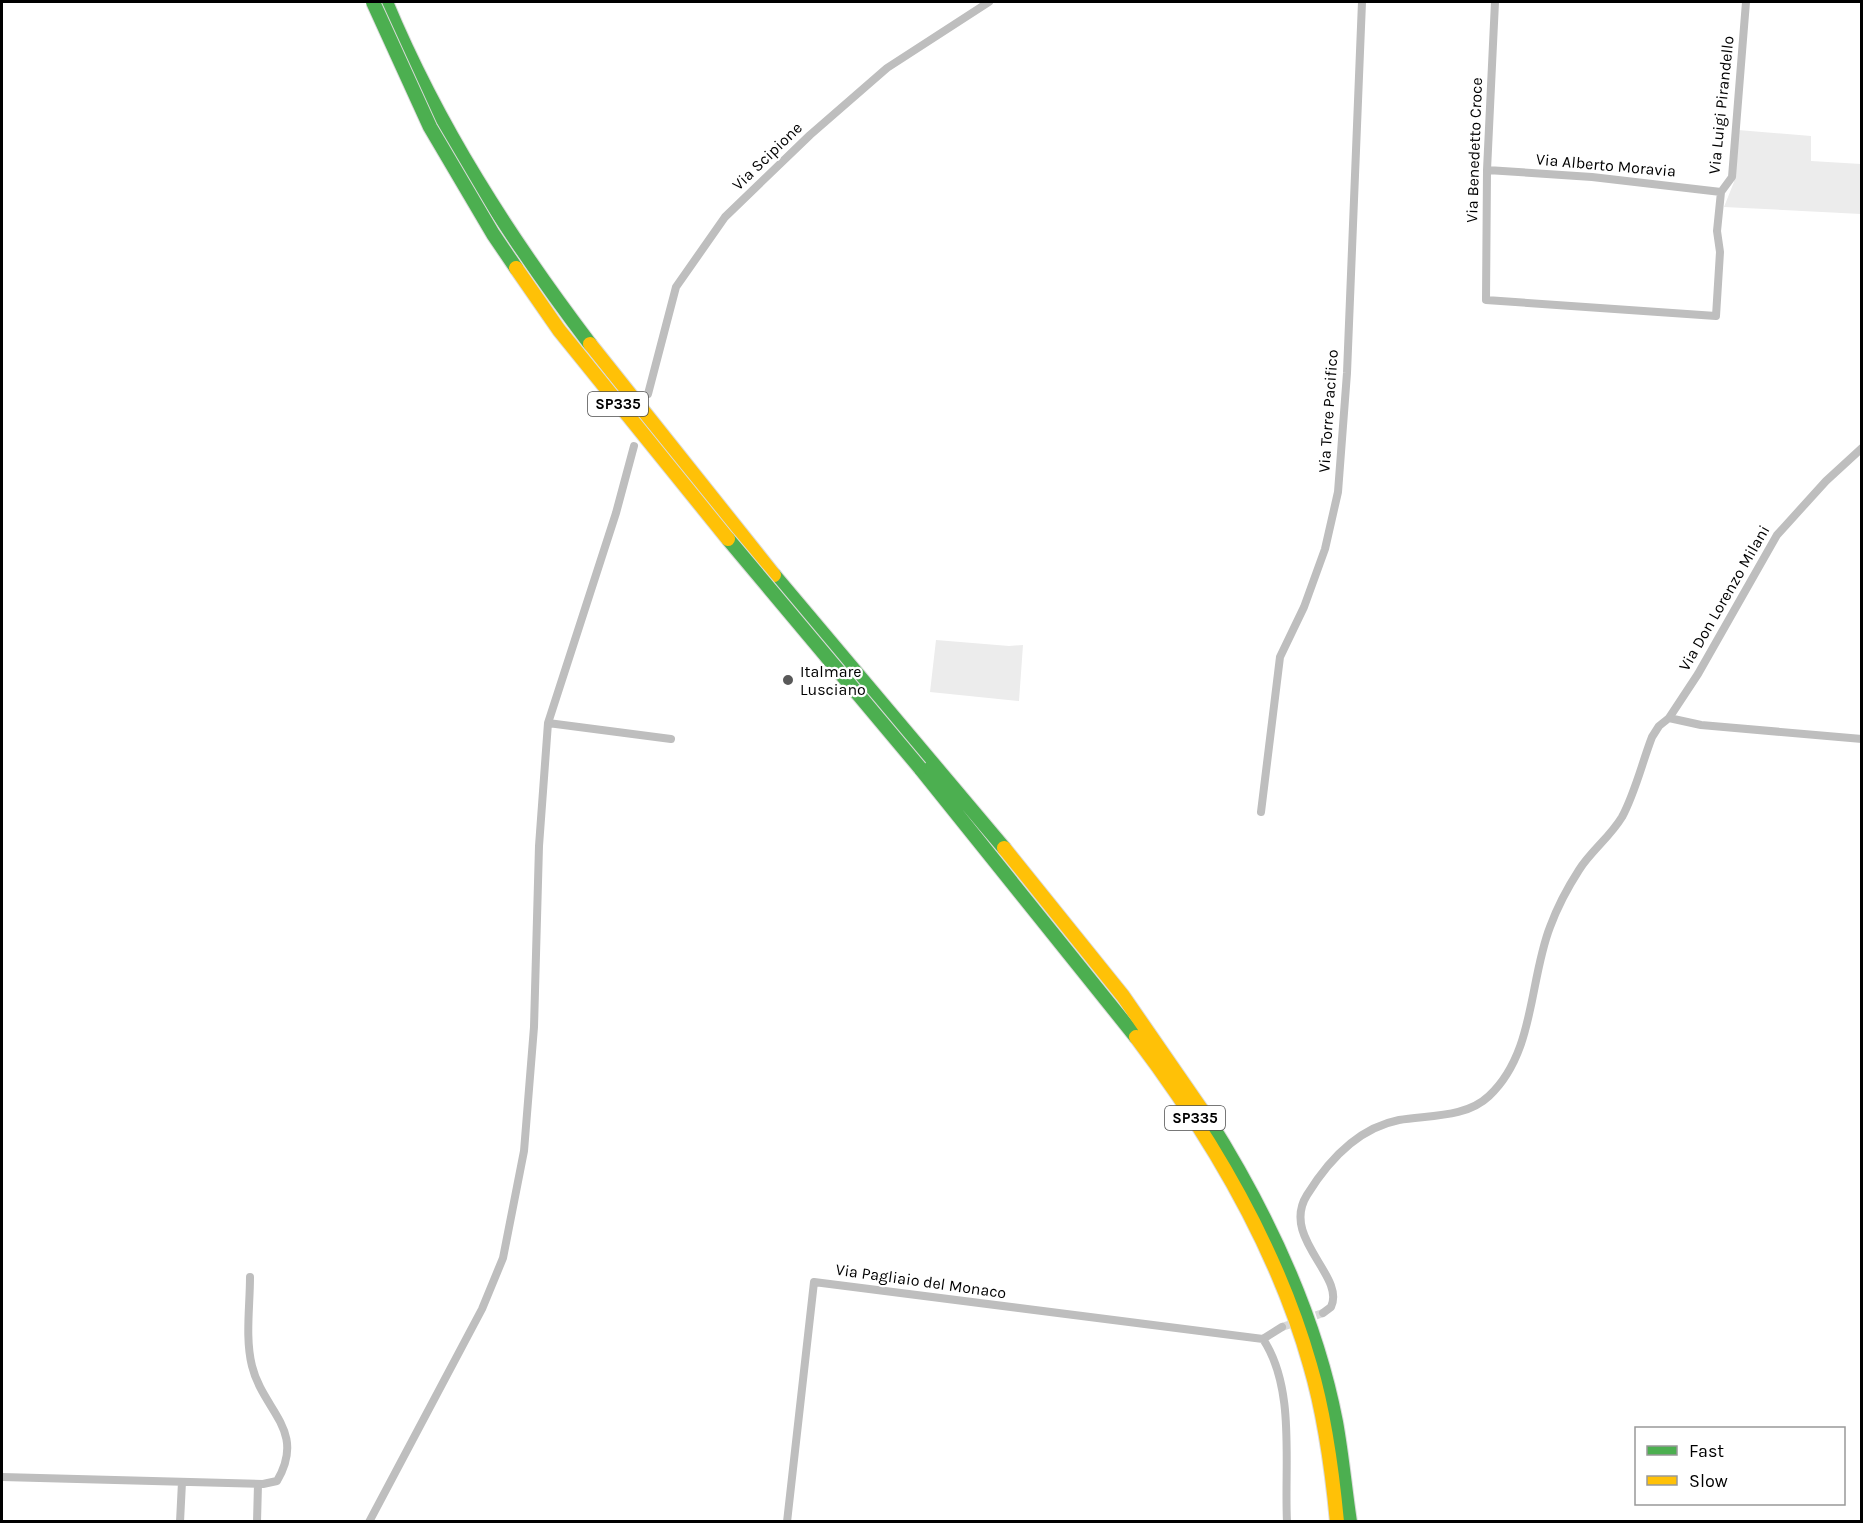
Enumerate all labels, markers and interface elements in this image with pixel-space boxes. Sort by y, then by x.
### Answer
street label: Via Luigi Pirandello [1704,35,1738,175]
street label: Via Benedetto Croce [1462,77,1486,223]
street label: Via Scipione [728,118,806,194]
street label: Via Alberto Moravia [1535,149,1677,181]
street label: Via Torre Pacifico [1314,349,1342,473]
road number: SP335 [588,392,648,416]
street label: Via Don Lorenzo Milani [1674,522,1774,674]
place label: Italmare Lusciano [800,662,866,699]
marker: Italmare Lusciano [781,673,795,687]
road number: SP335 [1165,1106,1225,1130]
street label: Via Pagliaio del Monaco [834,1260,1008,1302]
legend [1635,1427,1845,1505]
text: Fast [1689,1440,1724,1462]
text: Slow [1689,1470,1728,1492]

